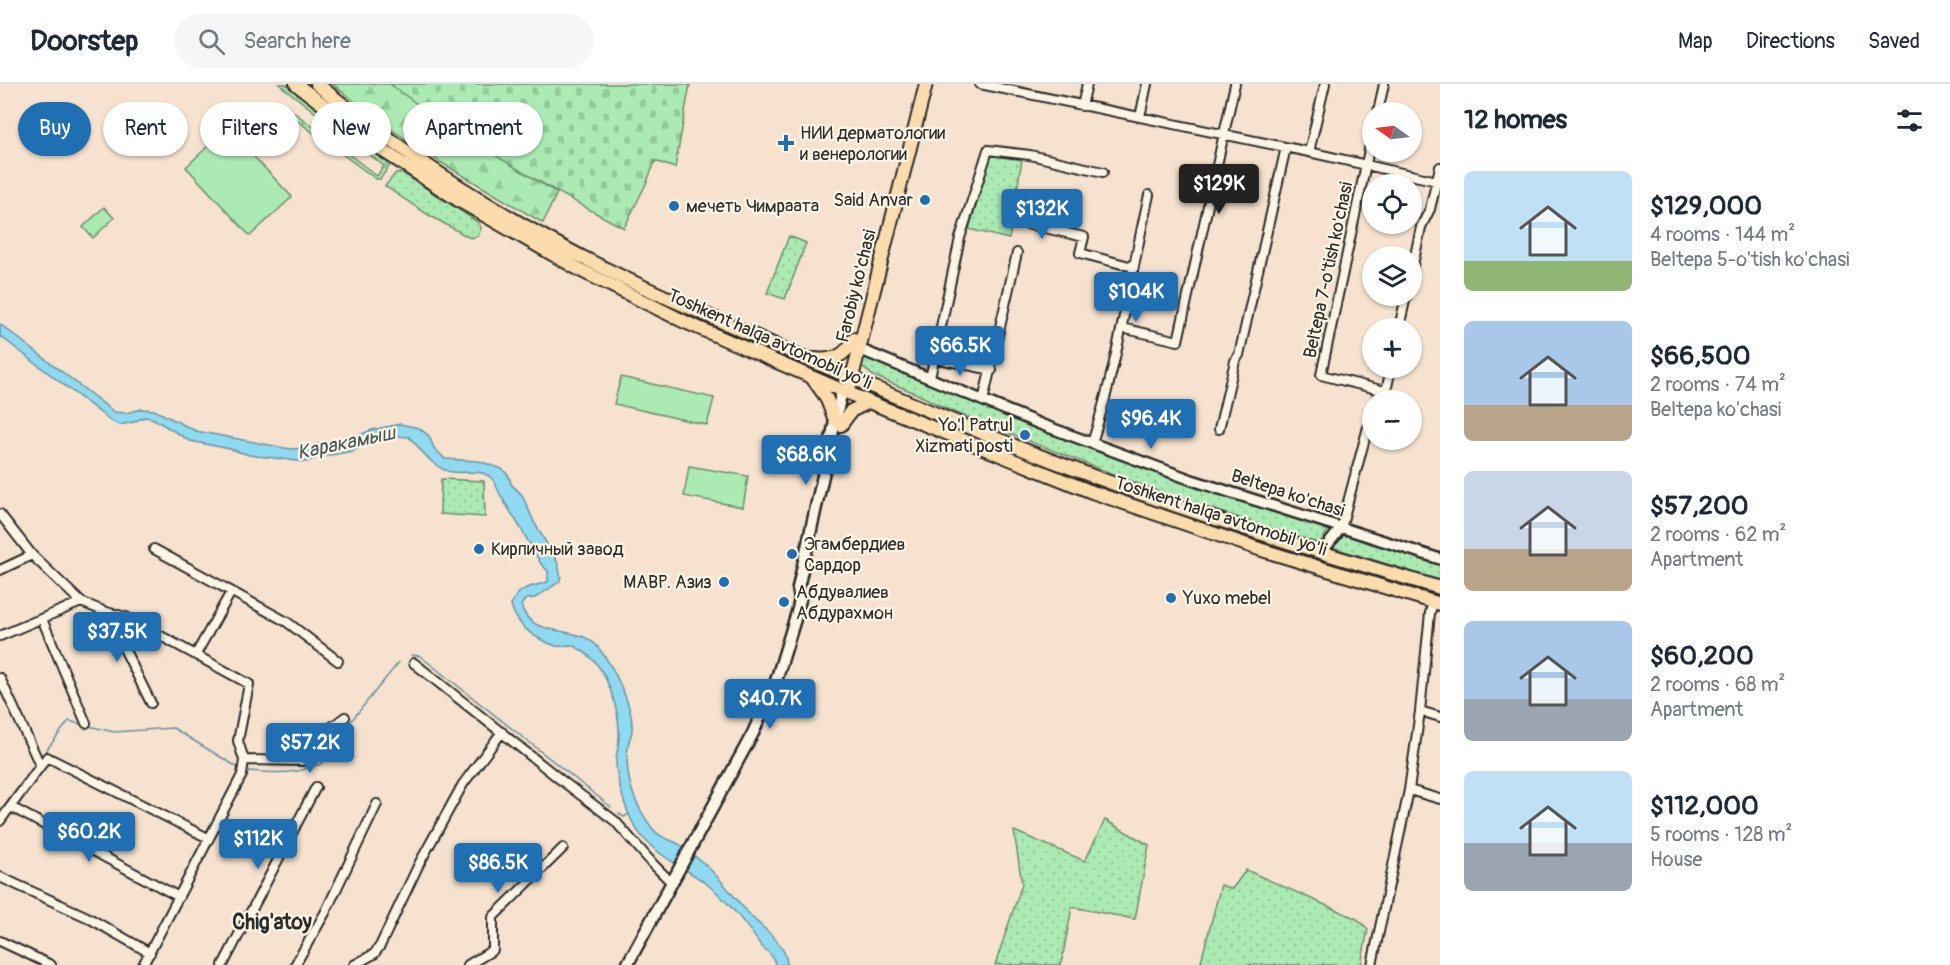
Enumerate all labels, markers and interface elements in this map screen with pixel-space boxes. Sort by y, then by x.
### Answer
search box [174,14,594,68]
text: Doorstep [30,24,138,59]
icon: search [195,25,228,58]
text: Search here [243,27,351,55]
text: Map [1678,28,1713,55]
text: Directions [1746,28,1835,55]
text: Saved [1868,28,1920,55]
chip: Buy [18,102,91,156]
chip: Rent [103,102,188,156]
chip: Filters [200,102,299,156]
chip: New [311,102,391,156]
chip: Apartment [403,102,543,156]
north arrow [1362,102,1422,162]
map controls [1362,102,1422,450]
text: 12 homes [1464,104,1567,136]
icon: filters [1893,104,1926,137]
place label: НИИ дерматологии и венерологии [800,122,945,166]
marker: НИИ дерматологии и венерологии [777,134,795,152]
pin: $129K [1177,164,1261,215]
text: $129K [1193,171,1245,196]
button: locate [1362,174,1422,234]
street label: Beltepa 7-o'tish ko'chasi [1299,180,1358,360]
place label: Said Anvar [833,189,914,212]
pin: $132K [1000,189,1084,240]
text: $129,000 [1650,190,1762,222]
marker: Said Anvar [918,193,932,207]
place label: мечеть Чимраата [686,195,819,218]
icon: home [1512,195,1584,267]
text: $132K [1015,196,1069,221]
marker: мечеть Чимраата [667,199,681,213]
text: 4 rooms · 144 m² [1650,222,1795,247]
street label: Farobiy ko'chasi [831,227,882,345]
button: layers [1362,246,1422,306]
text: Beltepa 5-o'tish ko'chasi [1650,247,1850,272]
pin: $104K [1094,272,1178,323]
text: $104K [1108,279,1164,304]
street label: Toshkent halqa avtomobil yo'li [664,284,876,395]
button: + [1362,318,1422,378]
pin: $66.5K [911,326,1009,377]
text: $66.5K [929,333,991,358]
text: $66,500 [1650,340,1751,372]
icon: home [1512,345,1584,417]
text: 2 rooms · 74 m² [1650,372,1786,397]
button: − [1362,390,1422,450]
text: Beltepa ko'chasi [1650,397,1781,422]
pin: $96.4K [1102,399,1200,450]
text: $96.4K [1121,406,1181,431]
place label: Yo'l Patrul Xizmati posti [915,414,1013,458]
water label: Каракамыш [295,420,399,465]
marker: Yo'l Patrul Xizmati posti [1018,428,1032,442]
pin: $68.6K [757,435,855,486]
text: $68.6K [776,442,836,467]
street label: Beltepa ko'chasi [1228,464,1348,523]
street label: Toshkent halqa avtomobil yo'li [1112,471,1330,562]
text: $57,200 [1650,490,1749,522]
icon: home [1512,495,1584,567]
text: 2 rooms · 62 m² [1650,522,1786,547]
place label: Эгамбердиев Сардор [804,533,905,577]
place label: Кирпичный завод [491,538,624,561]
marker: Кирпичный завод [472,542,486,556]
marker: Эгамбердиев Сардор [785,547,799,561]
text: Apartment [1650,547,1743,572]
place label: МАВР. Азиз [623,571,712,594]
marker: МАВР. Азиз [717,575,731,589]
place label: Абдувалиев Абдурахмон [796,581,893,625]
place label: Yuxo mebel [1182,587,1271,610]
marker: Yuxo mebel [1164,591,1178,605]
marker: Абдувалиев Абдурахмон [777,595,791,609]
pin: $37.5K [68,612,166,663]
text: $37.5K [87,619,147,644]
text: $60,200 [1650,640,1754,672]
icon: home [1512,645,1584,717]
text: 2 rooms · 68 m² [1650,672,1785,697]
pin: $40.7K [721,679,819,730]
text: $40.7K [738,686,802,711]
text: Apartment [1650,697,1743,722]
pin: $57.2K [261,723,359,774]
text: $57.2K [280,730,340,755]
text: $112,000 [1650,790,1759,822]
icon: home [1512,795,1584,867]
pin: $60.2K [40,812,138,863]
text: $60.2K [57,819,121,844]
pin: $112K [216,819,300,870]
text: 5 rooms · 128 m² [1650,822,1792,847]
text: $112K [233,826,283,851]
pin: $86.5K [449,843,547,894]
text: House [1650,847,1702,872]
text: $86.5K [468,850,528,875]
district label: Chig'atoy [232,909,312,936]

